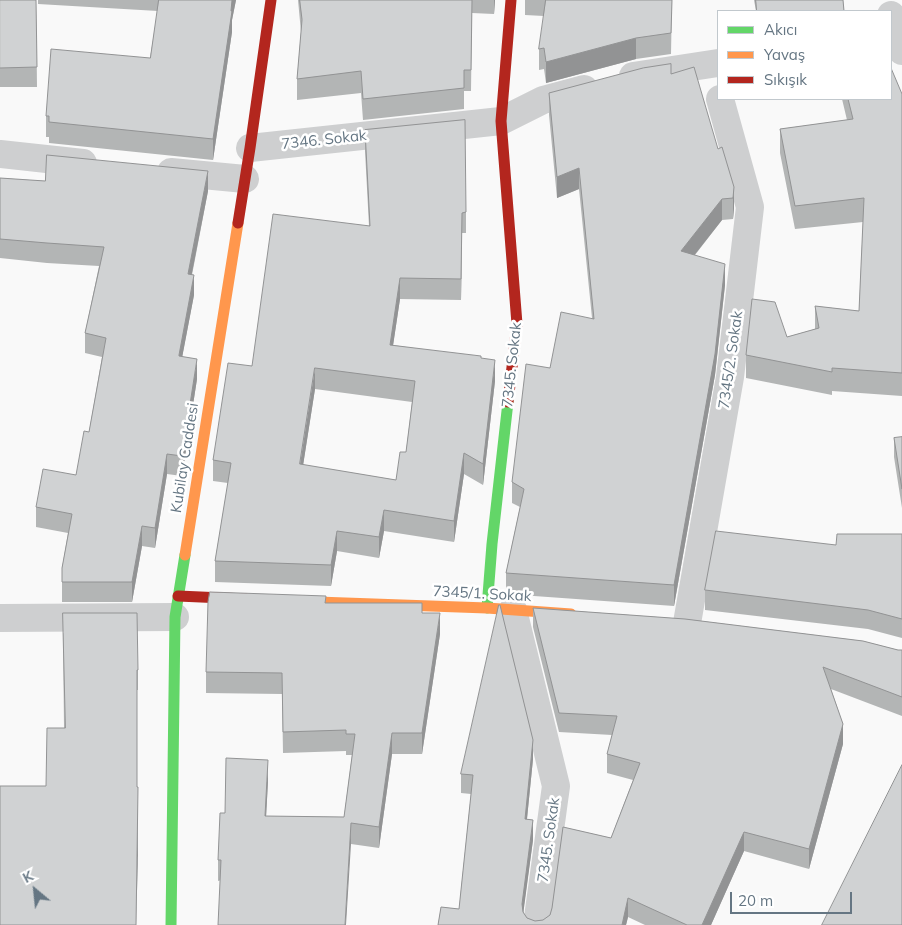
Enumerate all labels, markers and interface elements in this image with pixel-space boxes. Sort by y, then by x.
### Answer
legend [717,10,892,100]
text: Akıcı [764,20,797,39]
text: Yavaş [764,45,805,64]
text: Sıkışık [764,70,807,89]
street label: 7346. Sokak [280,127,368,153]
street label: 7345/2. Sokak [715,310,747,410]
street label: 7345. Sokak [499,321,525,409]
street label: Kubilay Caddesi [167,402,203,514]
street label: 7345/1. Sokak [432,582,532,606]
street label: 7345. Sokak [534,796,564,884]
north arrow [10,865,60,915]
text: K [20,867,36,887]
scale bar [732,882,854,914]
text: 20 m [738,891,773,910]

